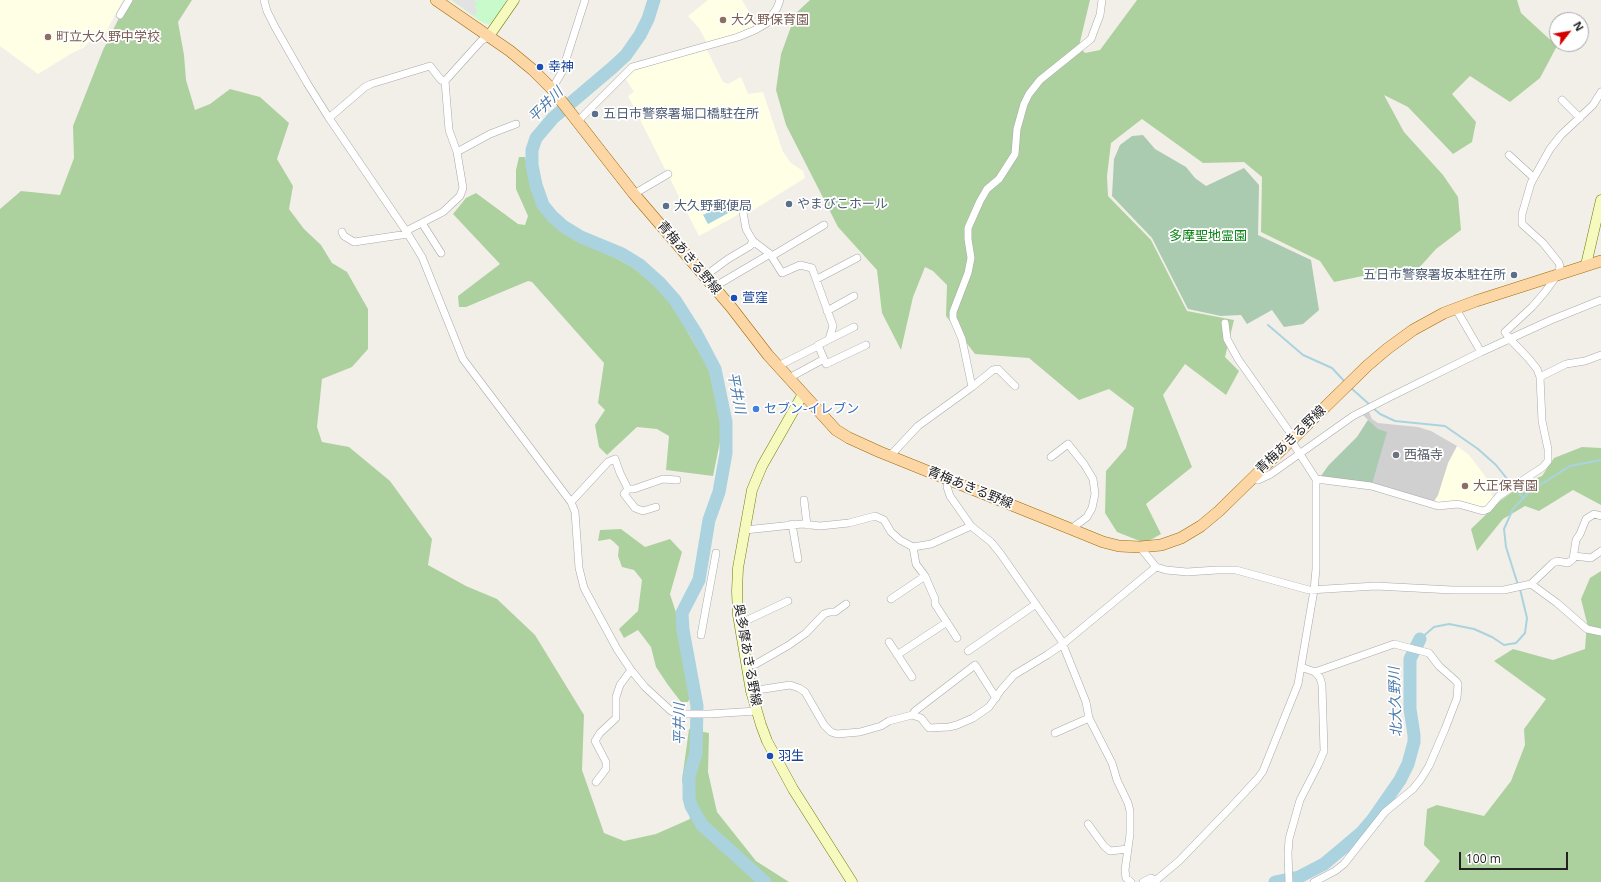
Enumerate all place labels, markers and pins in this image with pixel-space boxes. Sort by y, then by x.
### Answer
place label: 大久野保育園 [731,12,809,28]
marker: 大久野保育園 [718,15,728,25]
place label: 町立大久野中学校 [56,29,160,45]
marker: 町立大久野中学校 [43,32,53,42]
place label: 幸神 [548,59,574,75]
marker: 幸神 [535,62,545,72]
place label: 五日市警察署堀口橋駐在所 [603,106,759,122]
marker: 五日市警察署堀口橋駐在所 [590,109,600,119]
place label: やまびこホール [797,196,888,212]
place label: 大久野郵便局 [674,198,752,214]
marker: やまびこホール [784,199,794,209]
marker: 大久野郵便局 [661,201,671,211]
place label: 五日市警察署坂本駐在所 [1363,267,1506,283]
marker: 五日市警察署坂本駐在所 [1509,270,1519,280]
place label: 萱窪 [742,290,768,306]
marker: 萱窪 [729,293,739,303]
place label: セブン-イレブン [764,401,859,417]
marker: セブン-イレブン [751,404,761,414]
place label: 西福寺 [1404,447,1443,463]
marker: 西福寺 [1391,450,1401,460]
place label: 大正保育園 [1473,478,1538,494]
marker: 大正保育園 [1460,481,1470,491]
place label: 羽生 [778,748,804,764]
marker: 羽生 [765,751,775,761]

